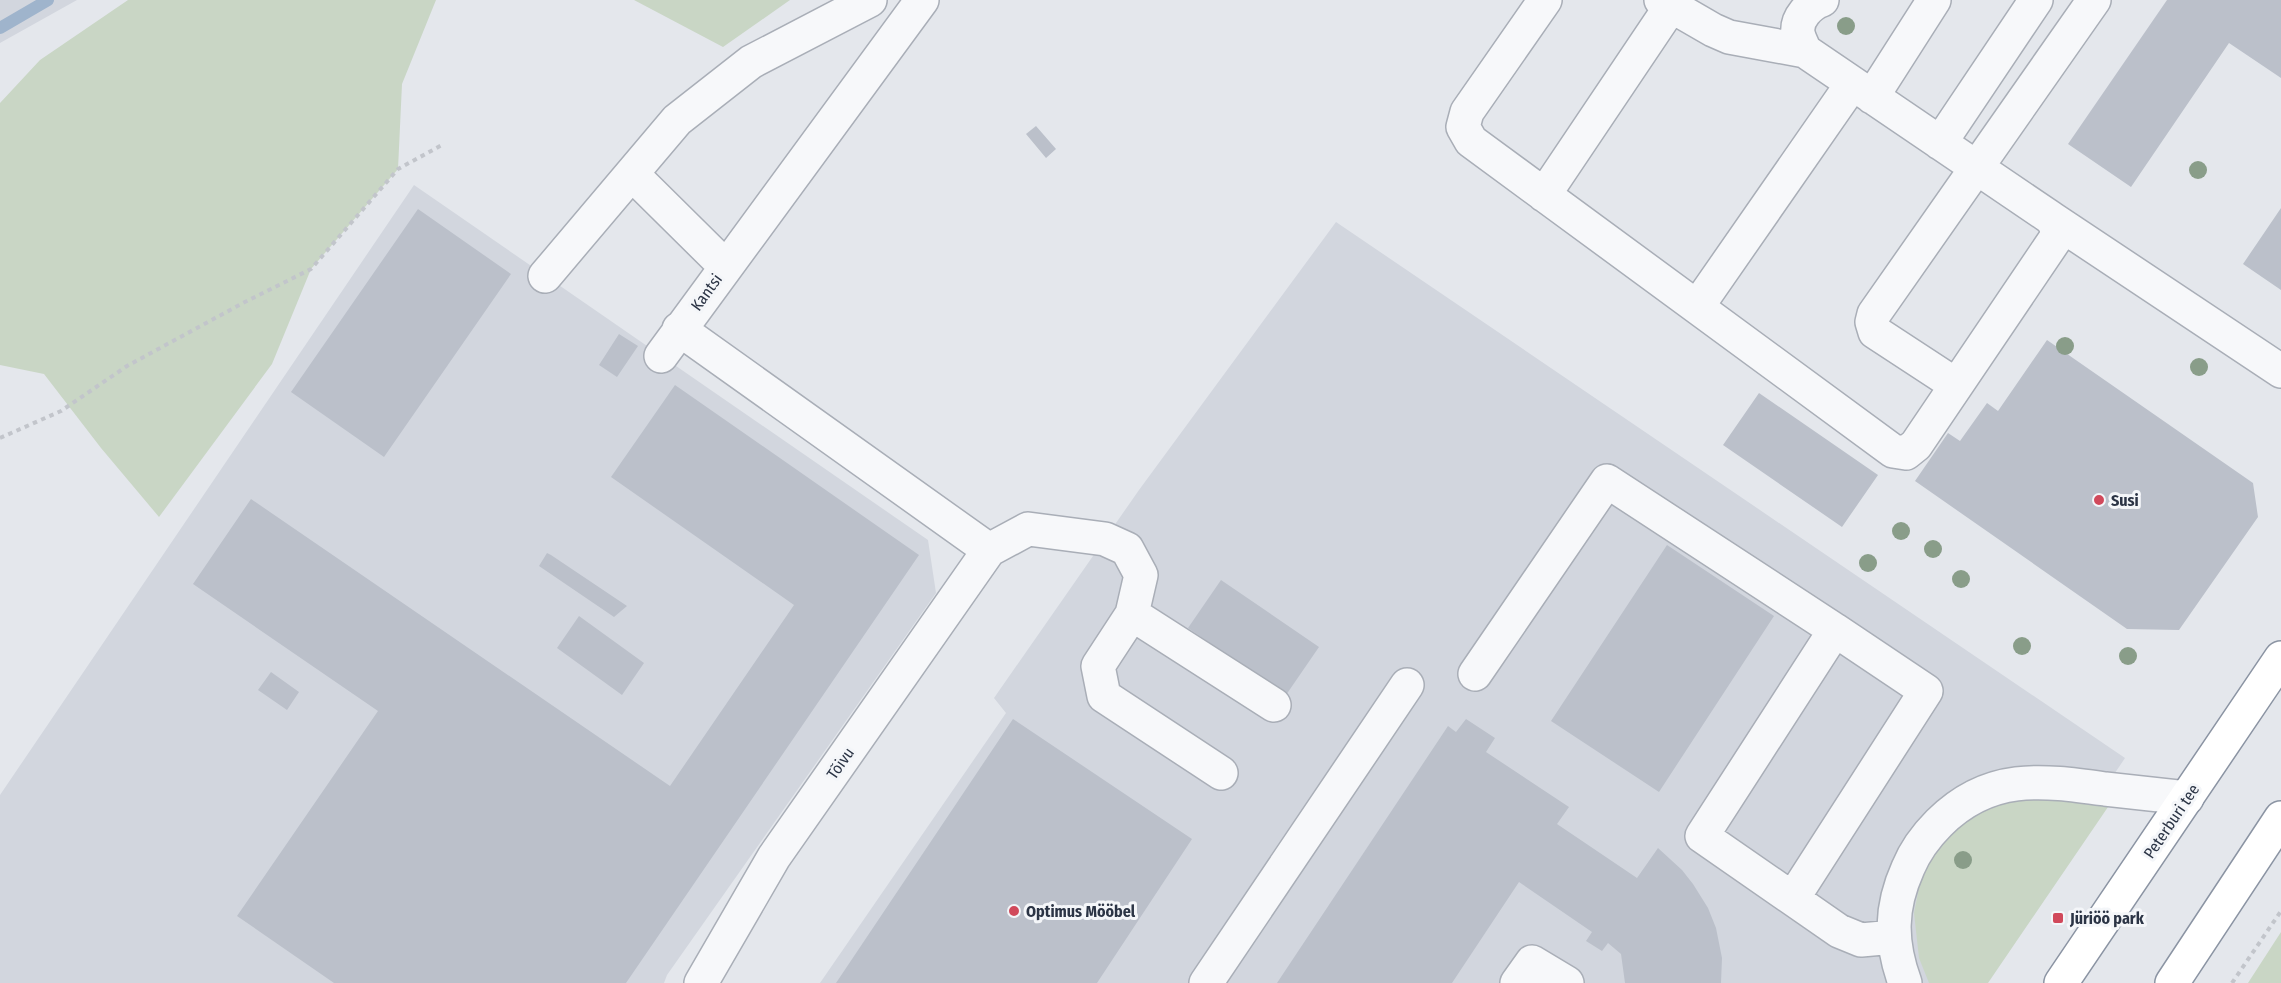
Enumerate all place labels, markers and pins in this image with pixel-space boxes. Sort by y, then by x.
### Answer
place label: Susi [2111,491,2139,510]
marker: Susi [2092,493,2106,507]
place label: Optimus Mööbel [1026,902,1136,921]
marker: Optimus Mööbel [1007,904,1021,918]
place label: Jüriöö park [2069,909,2145,928]
marker: Jüriöö park [2051,911,2065,925]

